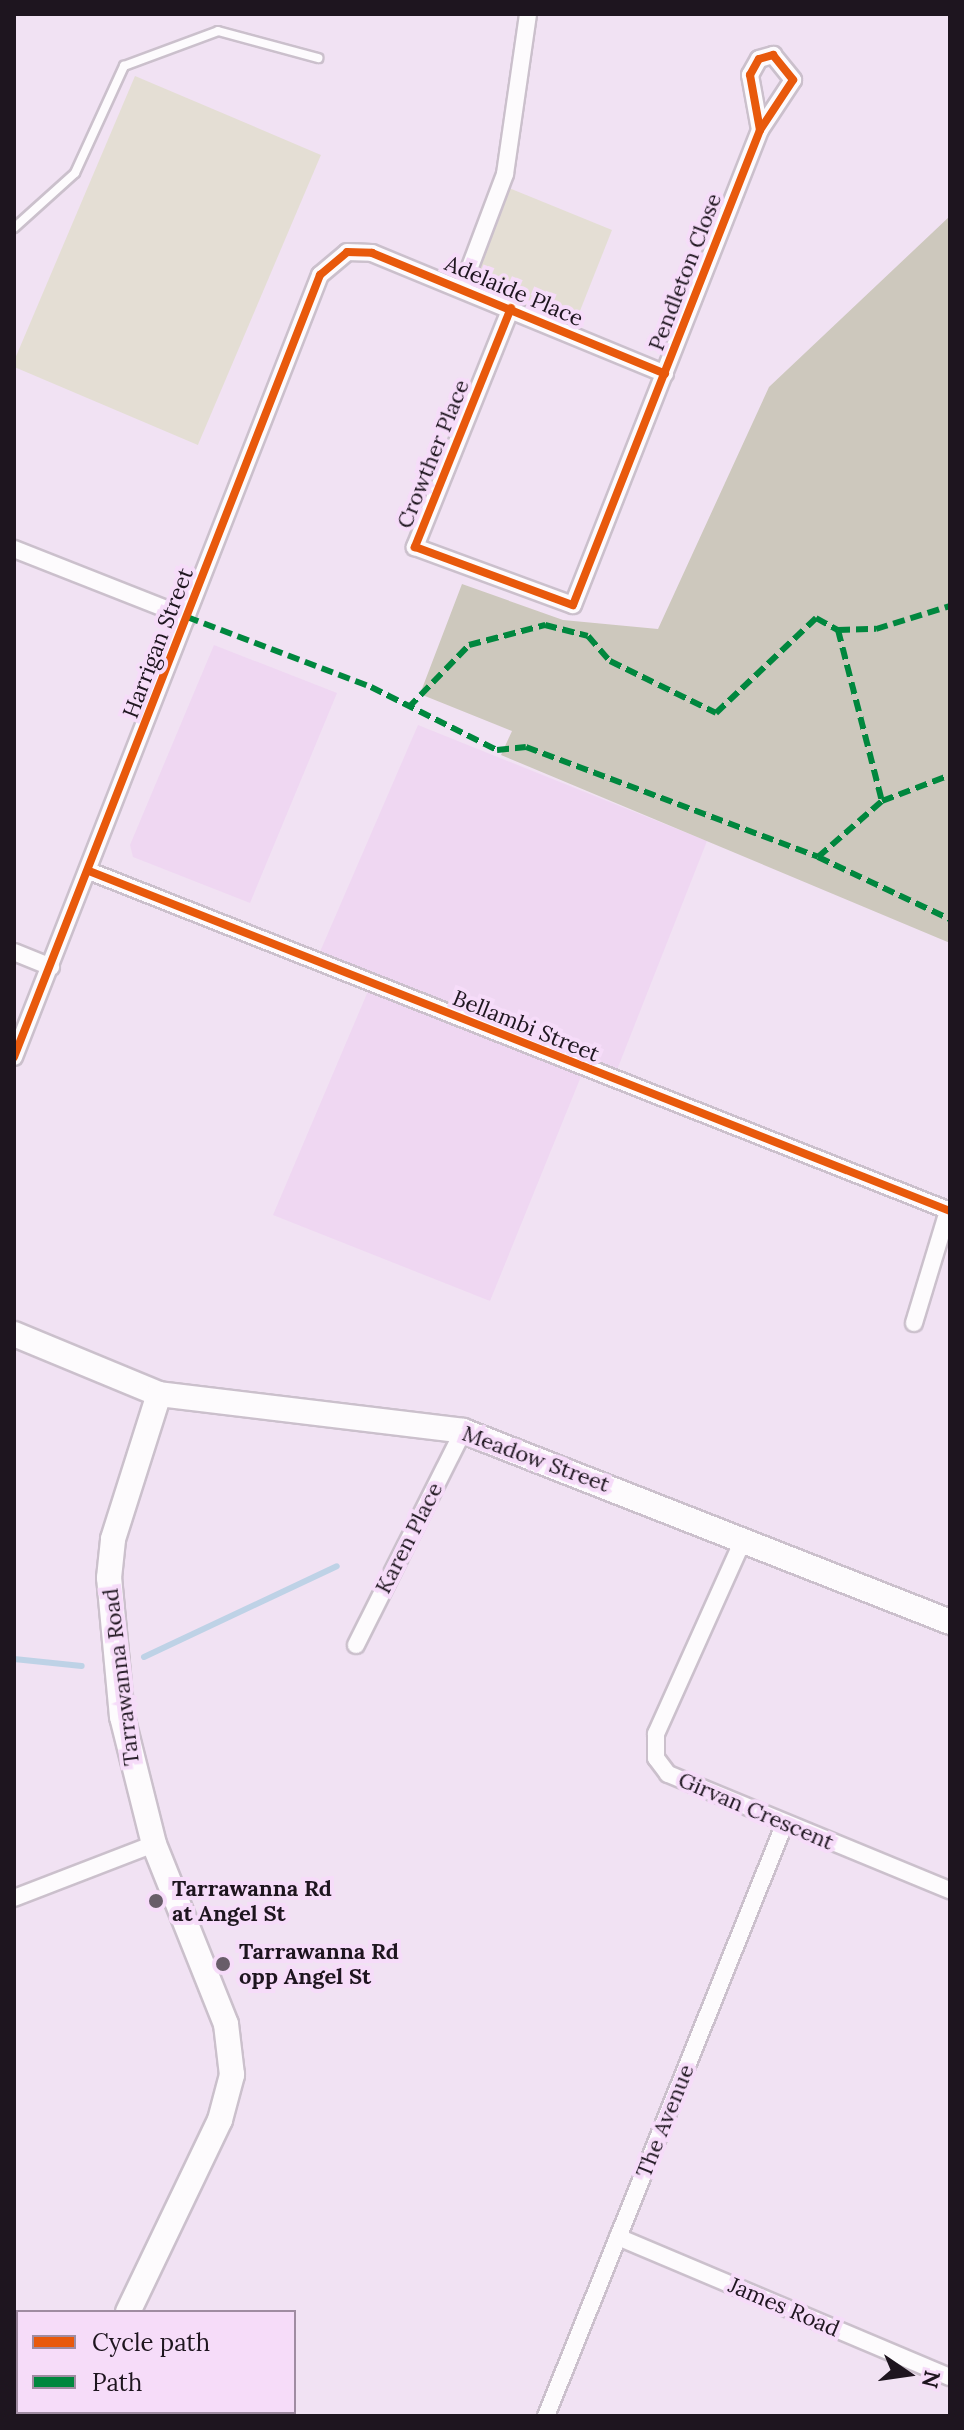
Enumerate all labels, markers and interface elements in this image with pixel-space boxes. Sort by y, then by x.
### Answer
street label: Pendleton Close [643,190,727,354]
street label: Adelaide Place [441,250,587,332]
street label: Crowther Place [391,376,475,532]
street label: Harrigan Street [117,564,199,722]
street label: Bellambi Street [449,985,603,1067]
street label: Meadow Street [459,1420,613,1498]
street label: Karen Place [370,1478,448,1598]
street label: Tarrawanna Road [97,1587,145,1767]
street label: Girvan Crescent [674,1766,838,1856]
place label: Tarrawanna Rd at Angel St [172,1875,332,1926]
marker: Tarrawanna Rd at Angel St [147,1892,165,1910]
place label: Tarrawanna Rd opp Angel St [239,1938,399,1990]
marker: Tarrawanna Rd opp Angel St [214,1955,232,1973]
street label: The Avenue [630,2061,700,2181]
street label: James Road [725,2272,843,2342]
legend [16,2310,296,2414]
text: Cycle path [92,2327,210,2358]
north arrow [868,2334,948,2414]
text: Path [92,2367,142,2398]
text: N [916,2368,947,2391]

